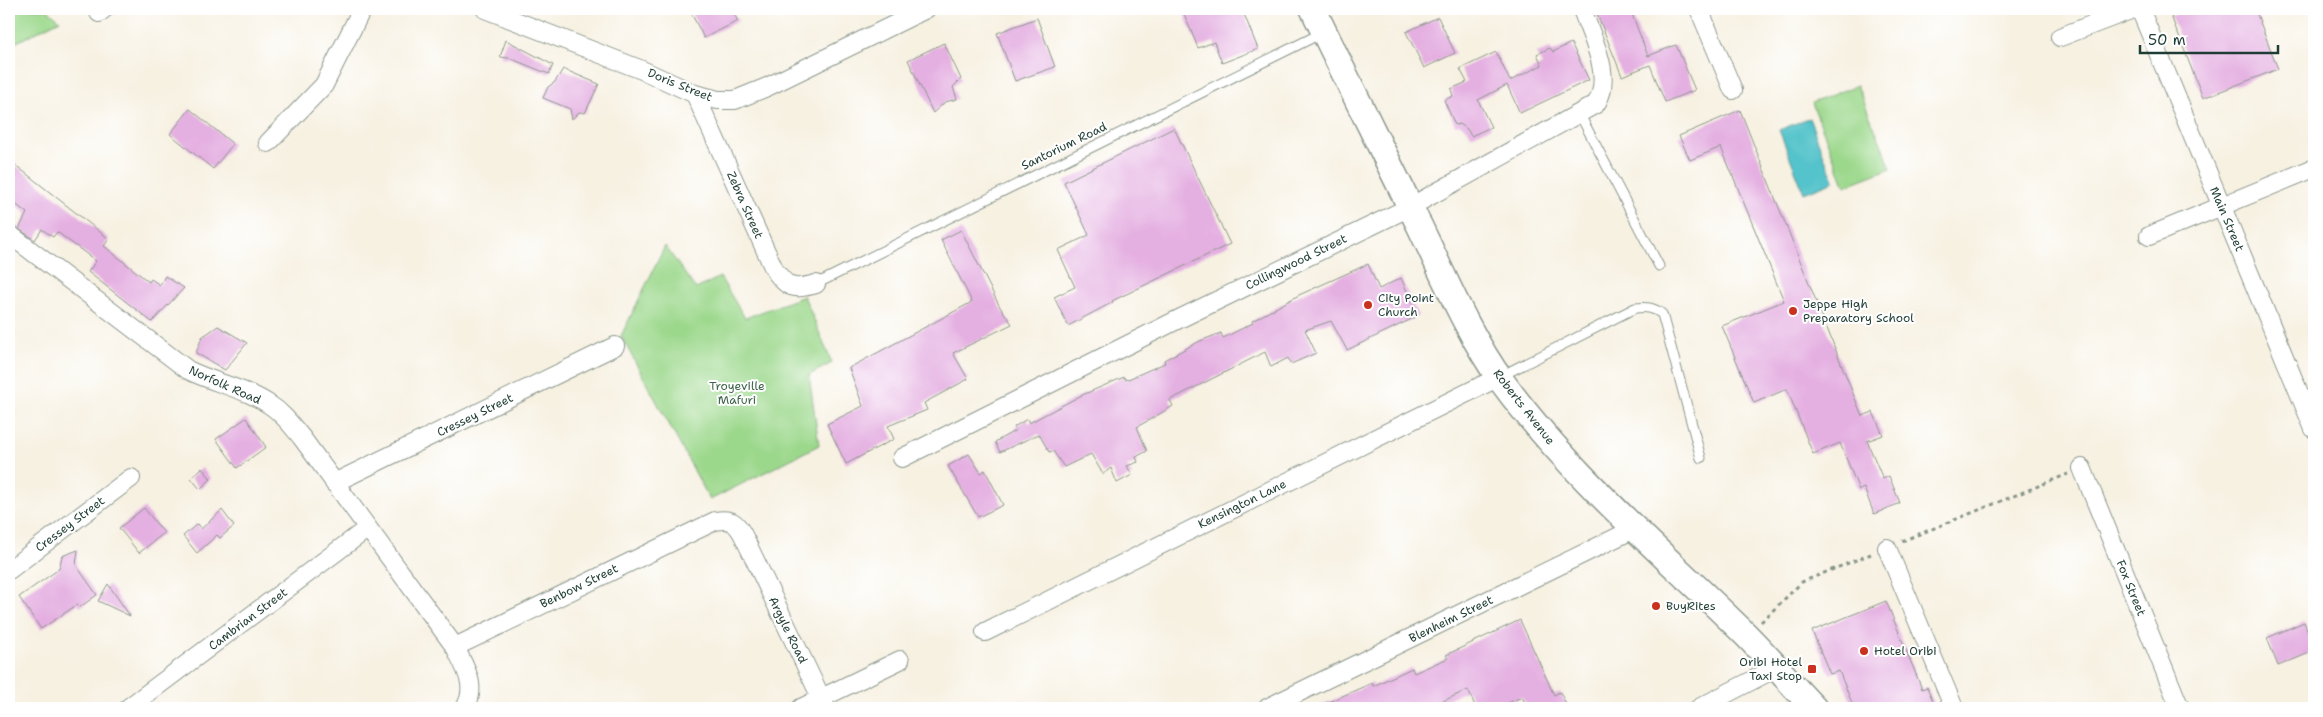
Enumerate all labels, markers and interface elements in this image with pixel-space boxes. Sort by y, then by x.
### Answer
scale bar [2140,22,2278,54]
text: 50 m [2148,30,2186,50]
street label: Doris Street [645,65,715,105]
street label: Santorium Road [1019,118,1110,174]
street label: Zebra Street [723,169,767,241]
street label: Main Street [2206,184,2248,254]
street label: Collingwood Street [1243,231,1349,293]
place label: City Point Church [1378,290,1434,320]
place label: Jeppe High Preparatory School [1803,296,1914,326]
marker: City Point Church [1362,299,1374,311]
marker: Jeppe High Preparatory School [1787,305,1799,317]
street label: Norfolk Road [186,362,264,408]
street label: Roberts Avenue [1489,366,1559,448]
park label: Troyeville Mafuri [709,378,765,408]
street label: Cressey Street [434,390,516,440]
street label: Kensington Lane [1195,476,1289,532]
street label: Cressey Street [32,493,108,555]
street label: Fox Street [2113,558,2149,618]
street label: Benbow Street [537,560,621,612]
street label: Cambrian Street [205,584,291,654]
street label: Blenheim Street [1406,592,1496,646]
street label: Argyle Road [765,594,811,666]
place label: BuyRites [1666,598,1716,614]
marker: BuyRites [1650,600,1662,612]
place label: Hotel Oribi [1874,643,1937,659]
marker: Hotel Oribi [1858,645,1870,657]
place label: Oribi Hotel Taxi Stop [1739,654,1802,684]
marker: Oribi Hotel Taxi Stop [1806,663,1818,675]

